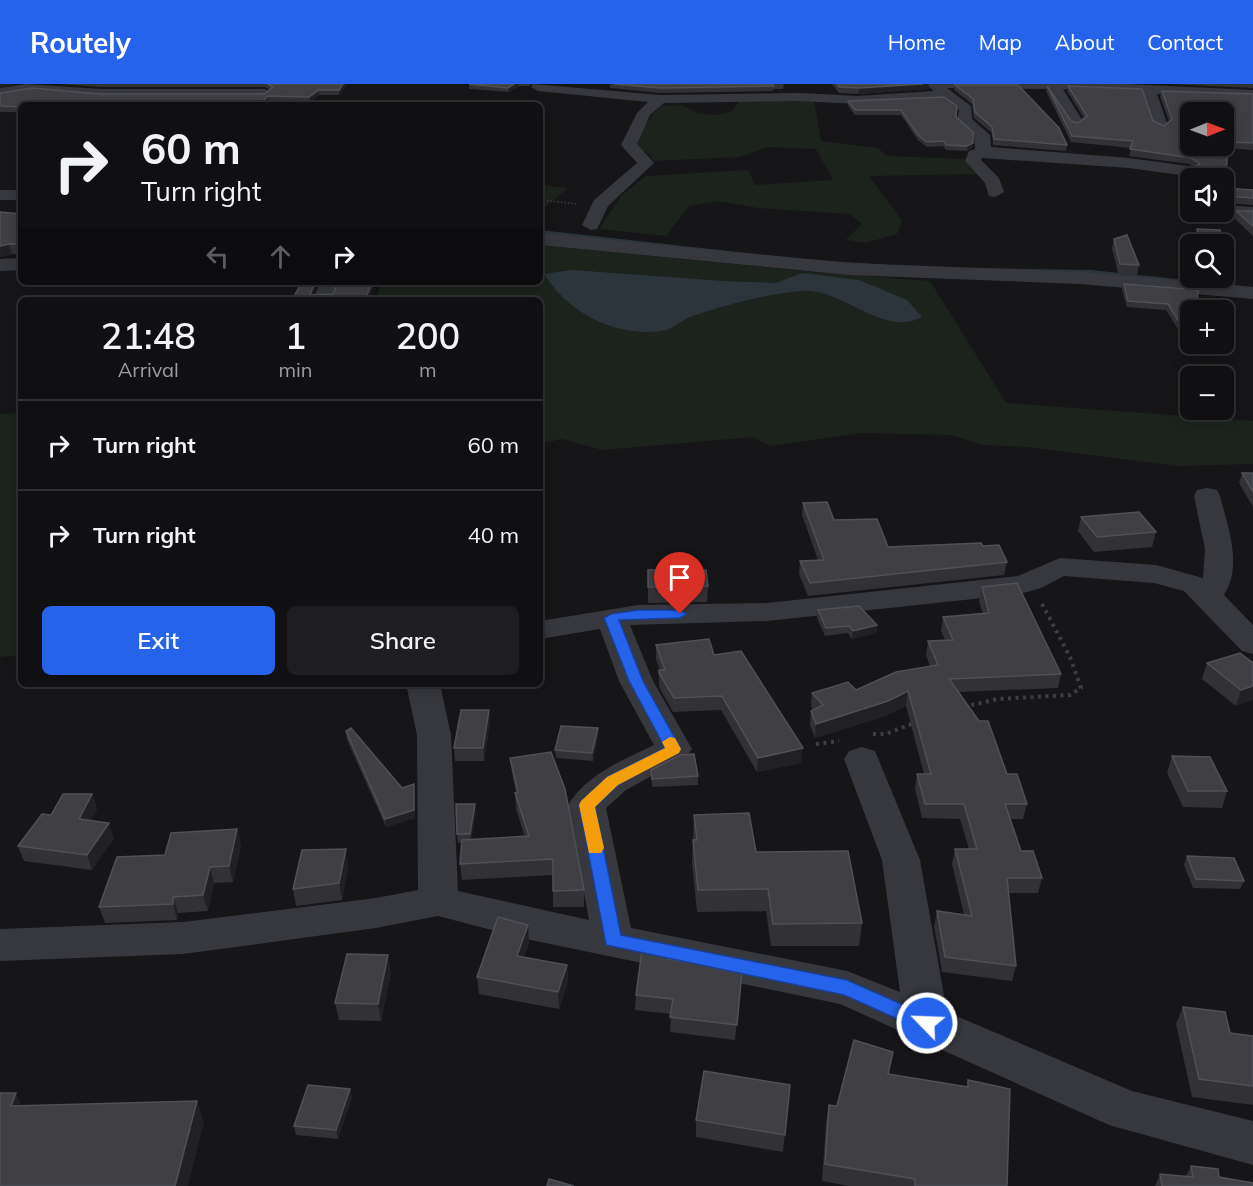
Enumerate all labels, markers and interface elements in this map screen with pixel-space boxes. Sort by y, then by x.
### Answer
text: Routely [30,25,131,60]
text: Home [888,29,946,55]
text: Map [979,29,1022,55]
text: About [1055,29,1114,55]
text: Contact [1147,29,1223,55]
north arrow [1180,102,1234,156]
map controls [1180,102,1234,420]
text: 60 m [141,122,241,175]
icon: right [42,126,120,204]
button: sound [1180,168,1234,222]
text: Turn right [141,174,261,208]
button: search [1180,234,1234,288]
icon: left [201,240,234,273]
icon: ahead [264,240,297,273]
icon: right [327,240,360,273]
button: + [1180,300,1234,354]
text: 21:48 [101,313,196,358]
text: 1 [285,313,306,358]
text: 200 [395,313,460,358]
text: Arrival [118,357,179,382]
text: min [279,357,313,382]
text: m [419,357,437,382]
button: − [1180,366,1234,420]
icon: right [42,429,75,462]
text: Turn right [93,431,196,459]
text: 60 m [468,431,519,459]
icon: right [42,519,75,552]
text: Turn right [93,521,196,549]
text: 40 m [468,521,519,549]
pin [654,552,705,614]
icon: arrive [663,561,696,594]
button: Exit [42,606,275,675]
button: Share [287,606,519,675]
position arrow [895,991,959,1055]

